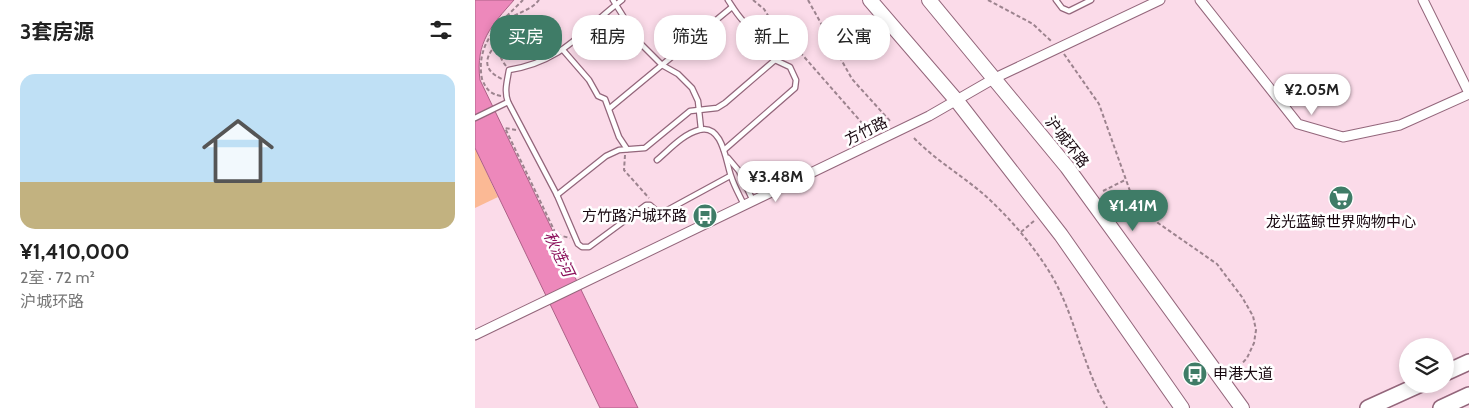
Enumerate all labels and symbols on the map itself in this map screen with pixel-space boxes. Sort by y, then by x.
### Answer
pin: ¥2.05M [1271,74,1353,116]
street label: 方竹路 [842,113,890,149]
street label: 沪城环路 [1041,113,1093,171]
pin: ¥3.48M [735,160,817,203]
supermarket icon: 龙光蓝鲸世界购物中心 [1328,185,1354,211]
pin: ¥1.41M [1092,190,1174,232]
bus stop icon: 方竹路沪城环路 [692,203,718,229]
place label: 方竹路沪城环路 [582,207,687,225]
place label: 龙光蓝鲸世界购物中心 [1266,213,1416,231]
water label: 秋涟河 [540,228,579,282]
bus stop icon: 申港大道 [1182,361,1208,387]
place label: 申港大道 [1213,365,1273,383]

